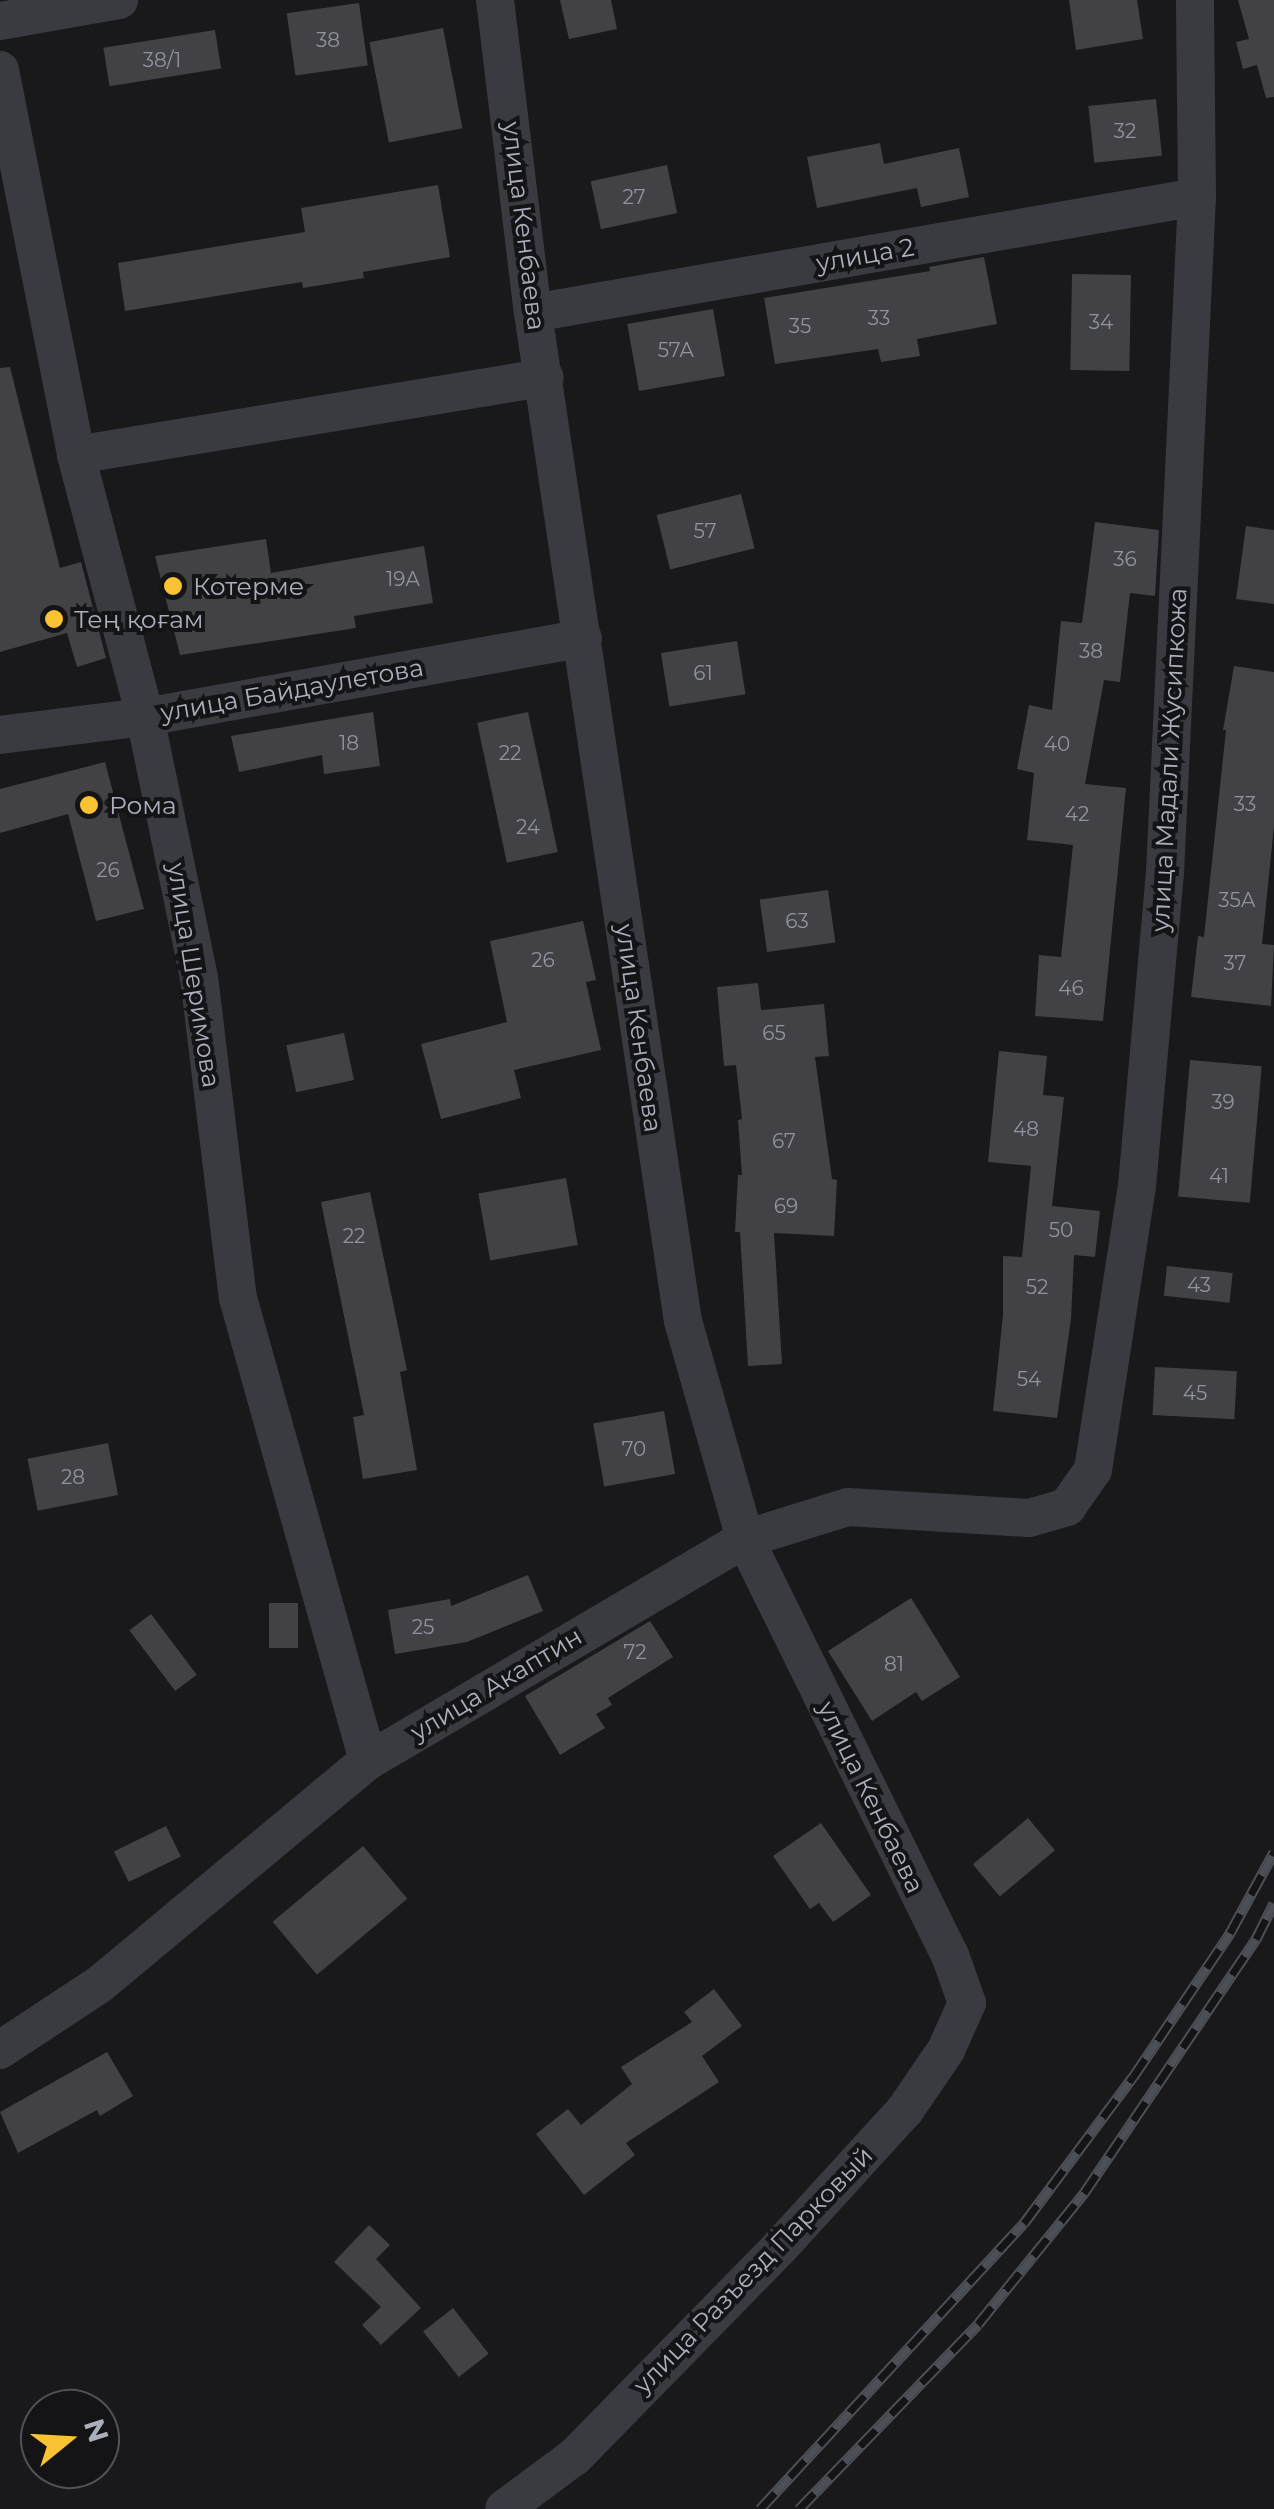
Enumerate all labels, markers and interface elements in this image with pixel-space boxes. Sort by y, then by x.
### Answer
house number: 38 [316,28,340,52]
house number: 38/1 [143,48,181,72]
house number: 32 [1114,119,1136,143]
street label: улица Кенбаева [496,120,552,332]
house number: 27 [622,185,646,209]
street label: улица 2 [814,232,916,278]
house number: 33 [868,306,890,330]
house number: 34 [1089,310,1113,334]
house number: 35 [789,314,811,338]
house number: 57А [658,338,694,362]
house number: 57 [694,519,716,543]
house number: 36 [1113,547,1137,571]
house number: 19А [386,567,420,591]
place label: Котерме [193,571,304,601]
marker: Котерме [162,575,184,597]
street label: улица Мадали Жусипкожа [1145,587,1193,933]
place label: Тең қоғам [74,604,204,634]
marker: Тең қоғам [43,608,65,630]
house number: 38 [1079,639,1103,663]
street label: улица Байдаулетова [158,652,426,728]
house number: 61 [693,661,713,685]
house number: 18 [339,731,359,755]
house number: 40 [1044,732,1070,756]
house number: 22 [499,741,521,765]
place label: Рома [109,790,177,820]
house number: 33 [1234,792,1256,816]
marker: Рома [78,794,100,816]
house number: 42 [1065,802,1089,826]
house number: 24 [516,815,540,839]
house number: 26 [96,858,120,882]
street label: улица Шеримова [161,860,227,1090]
house number: 35А [1218,888,1256,912]
house number: 63 [785,909,809,933]
street label: улица Кенбаева [610,922,668,1134]
house number: 26 [531,948,555,972]
house number: 37 [1224,951,1246,975]
house number: 46 [1058,976,1084,1000]
house number: 65 [762,1021,786,1045]
house number: 39 [1211,1090,1235,1114]
house number: 48 [1013,1117,1039,1141]
house number: 67 [772,1129,796,1153]
house number: 41 [1209,1164,1229,1188]
house number: 69 [774,1194,798,1218]
house number: 50 [1049,1218,1073,1242]
house number: 22 [343,1224,365,1248]
house number: 43 [1187,1273,1211,1297]
house number: 52 [1026,1275,1048,1299]
house number: 54 [1017,1367,1041,1391]
house number: 45 [1183,1381,1207,1405]
house number: 70 [622,1437,646,1461]
house number: 28 [61,1465,85,1489]
house number: 25 [412,1615,434,1639]
street label: улица Акаптин [405,1621,587,1747]
house number: 72 [623,1640,647,1664]
house number: 81 [884,1652,904,1676]
street label: улица Кенбаева [812,1696,930,1898]
street label: улица Разъезд Парковый [627,2140,879,2400]
north arrow [20,2389,120,2489]
text: N [77,2414,116,2446]

